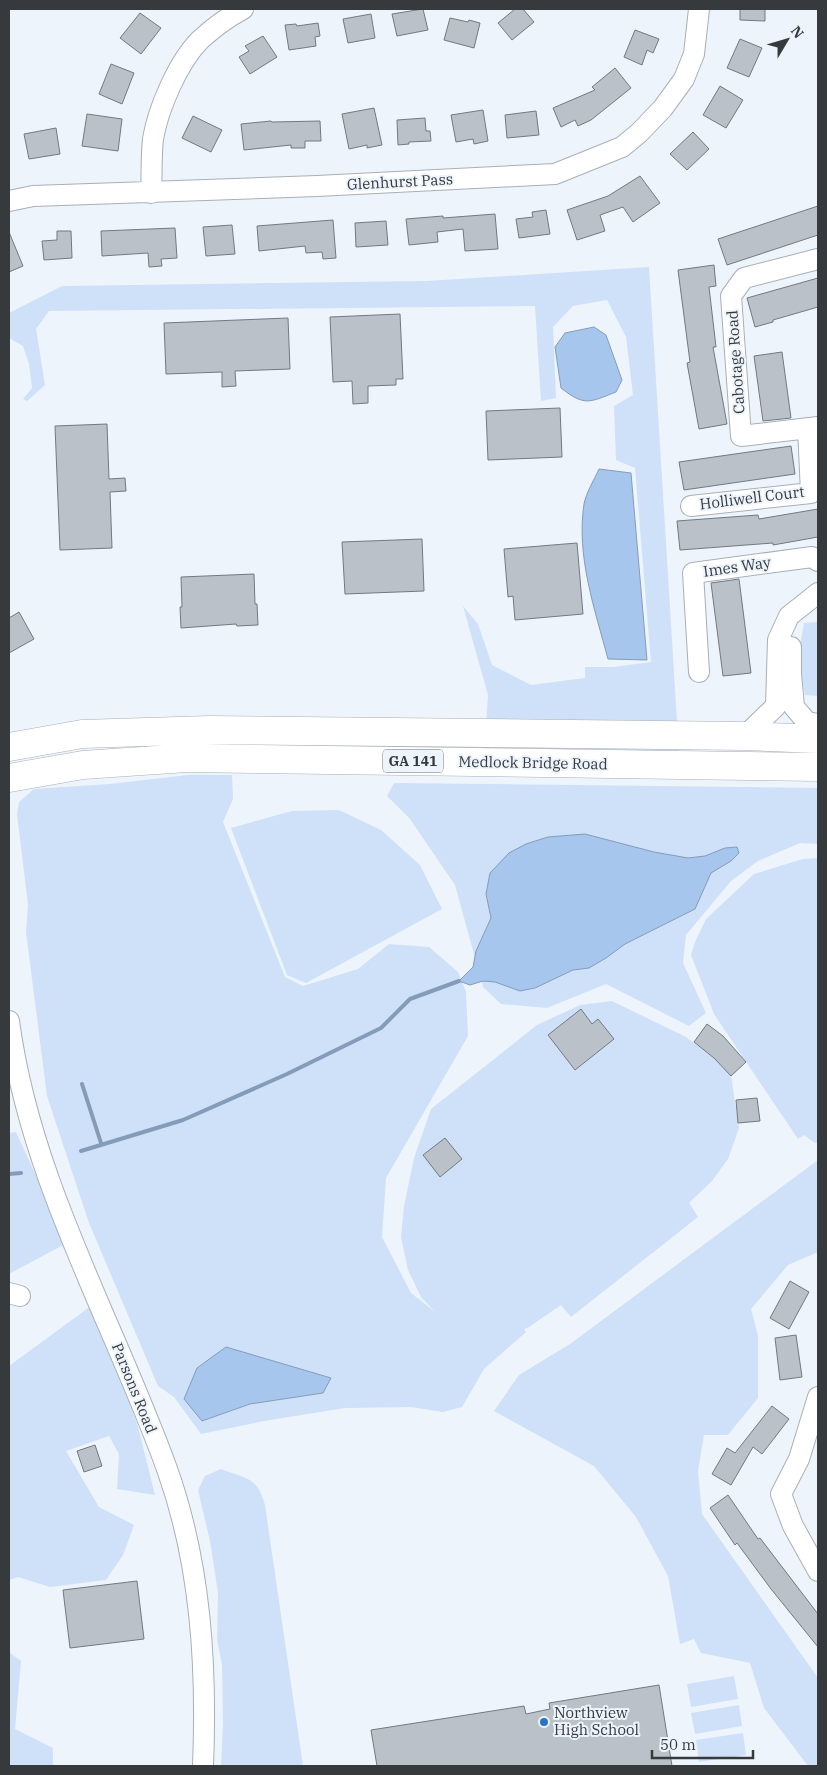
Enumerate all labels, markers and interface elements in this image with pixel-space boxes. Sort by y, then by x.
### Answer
north arrow [762,15,812,65]
text: N [787,22,808,42]
street label: Glenhurst Pass [346,169,453,194]
street label: Cabotage Road [722,310,749,415]
street label: Holliwell Court [698,482,805,513]
street label: Imes Way [702,552,772,581]
road number: GA 141 [383,749,443,772]
street label: Medlock Bridge Road [458,752,608,773]
street label: Parsons Road [108,1340,161,1436]
place label: Northview High School [554,1703,639,1739]
marker: Northview High School [538,1716,550,1728]
scale bar [652,1728,753,1760]
text: 50 m [660,1735,696,1754]

